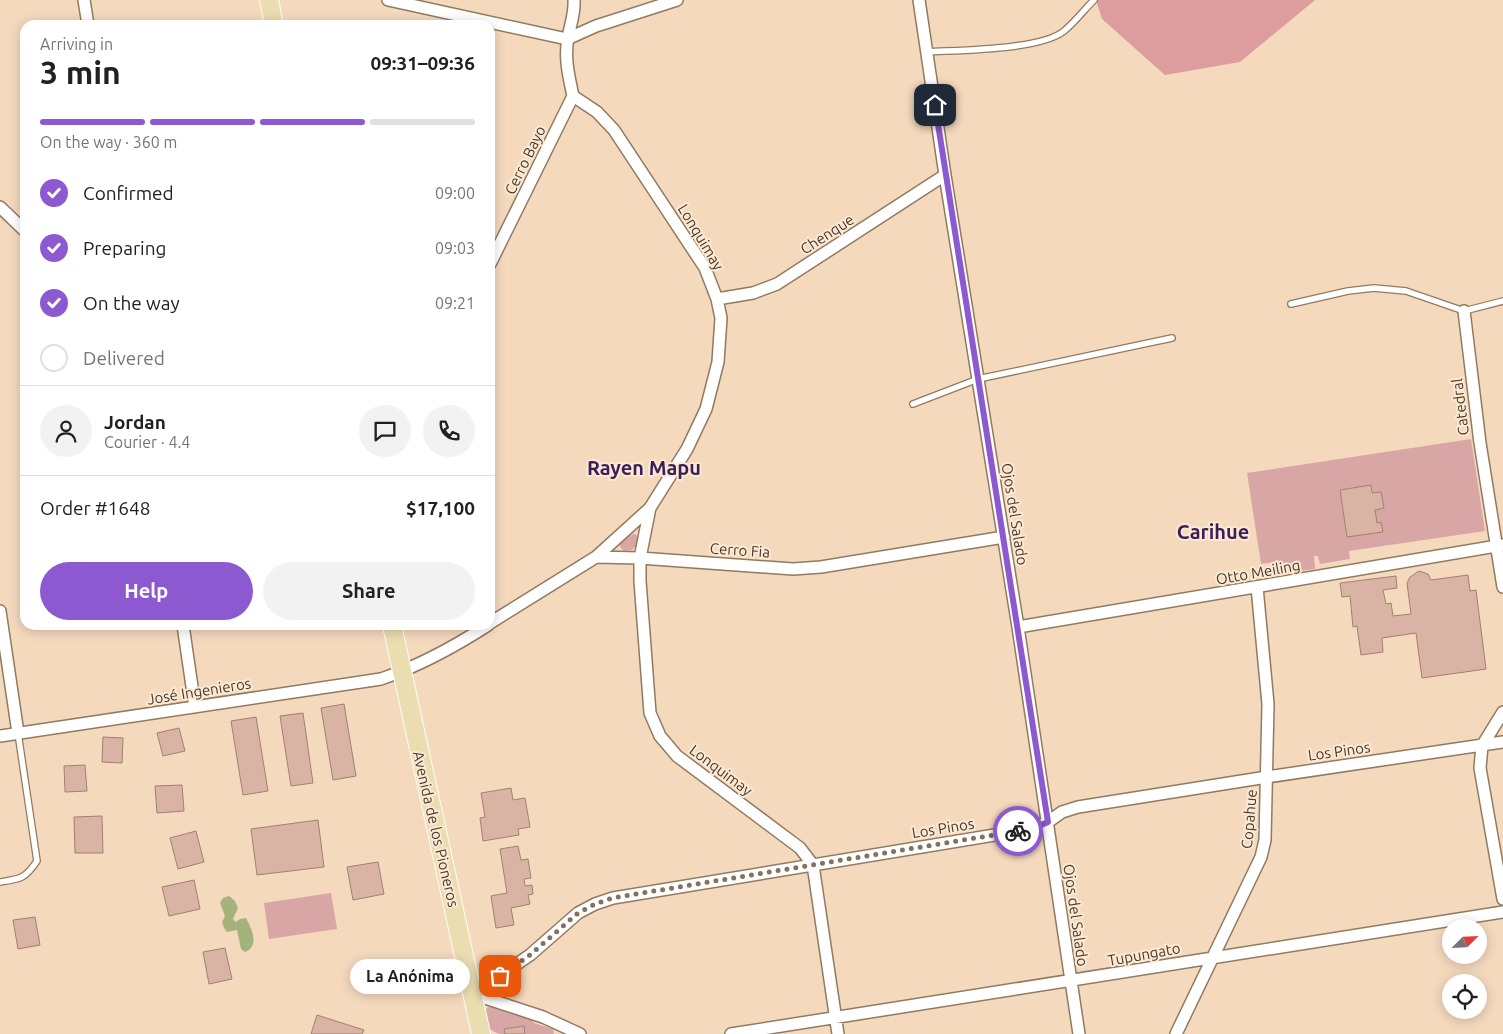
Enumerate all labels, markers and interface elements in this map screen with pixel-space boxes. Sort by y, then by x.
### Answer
text: Arriving in [40,35,113,53]
text: 09:31–09:36 [370,52,475,74]
text: 3 min [40,54,121,90]
pin [914,84,956,126]
icon: home [921,91,949,119]
street label: Cerro Bayo [501,123,549,197]
text: On the way · 360 m [40,133,177,151]
icon: check [40,179,68,207]
text: Confirmed [83,182,174,204]
text: 09:00 [435,184,475,202]
street label: Lonquimay [675,201,727,273]
street label: Chenque [797,210,857,258]
icon: check [40,234,68,262]
text: Preparing [83,237,167,259]
text: 09:03 [435,239,475,257]
icon: check [40,289,68,317]
text: On the way [83,292,180,314]
text: 09:21 [435,294,475,312]
text: Delivered [83,347,165,369]
street label: Catedral [1448,378,1472,436]
button: person [40,405,92,457]
button: chat [359,405,411,457]
button: phone [423,405,475,457]
text: Jordan [104,411,166,433]
text: Courier · 4.4 [104,433,190,451]
district label: Rayen Mapu [587,456,701,479]
street label: Ojos del Salado [999,462,1031,566]
text: Order #1648 [40,497,150,519]
text: $17,100 [406,497,475,519]
district label: Carihue [1177,520,1249,543]
street label: Cerro Fia [709,539,771,561]
street label: Otto Meiling [1215,556,1301,588]
button: Help [40,562,253,620]
button: Share [263,562,475,620]
street label: José Ingenieros [146,674,252,708]
street label: Los Pinos [1307,738,1371,764]
street label: Lonquimay [686,741,756,799]
street label: Avenida de los Pioneros [410,749,462,909]
street label: Copahue [1238,788,1260,850]
courier [993,806,1043,856]
street label: Los Pinos [911,815,975,841]
icon: bike [1004,817,1032,845]
street label: Ojos del Salado [1060,863,1092,967]
north arrow [1442,919,1488,964]
map controls [1442,919,1487,1019]
street label: Tupungato [1106,939,1182,969]
pin [479,955,521,997]
callout: La Anónima [350,958,470,994]
icon: bag [486,962,514,990]
text: La Anónima [366,967,454,985]
button: locate [1442,974,1487,1019]

